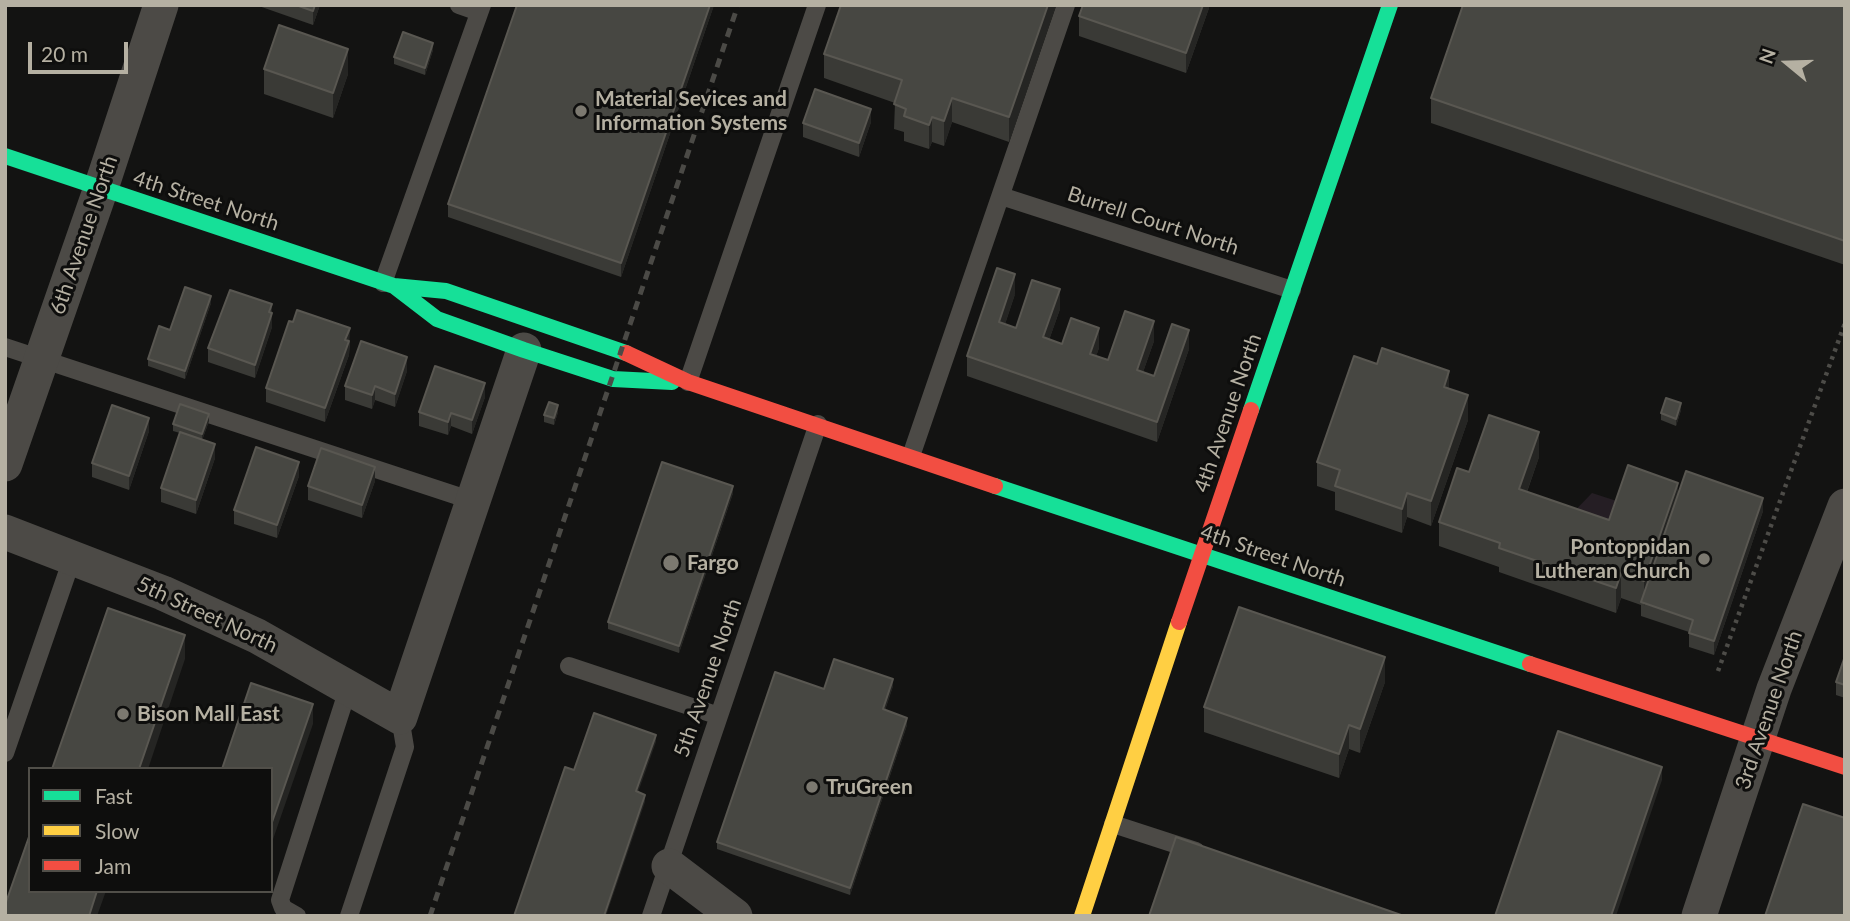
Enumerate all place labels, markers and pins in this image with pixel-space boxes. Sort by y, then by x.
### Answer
place label: Material Sevices and Information Systems [595,86,787,136]
marker: Material Sevices and Information Systems [573,103,589,119]
place label: Pontoppidan Lutheran Church [1534,534,1690,584]
place label: Fargo [687,550,739,576]
marker: Pontoppidan Lutheran Church [1696,551,1712,567]
marker: Fargo [661,553,681,573]
place label: Bison Mall East [137,701,280,727]
marker: Bison Mall East [115,706,131,722]
place label: TruGreen [826,774,913,800]
marker: TruGreen [804,779,820,795]

